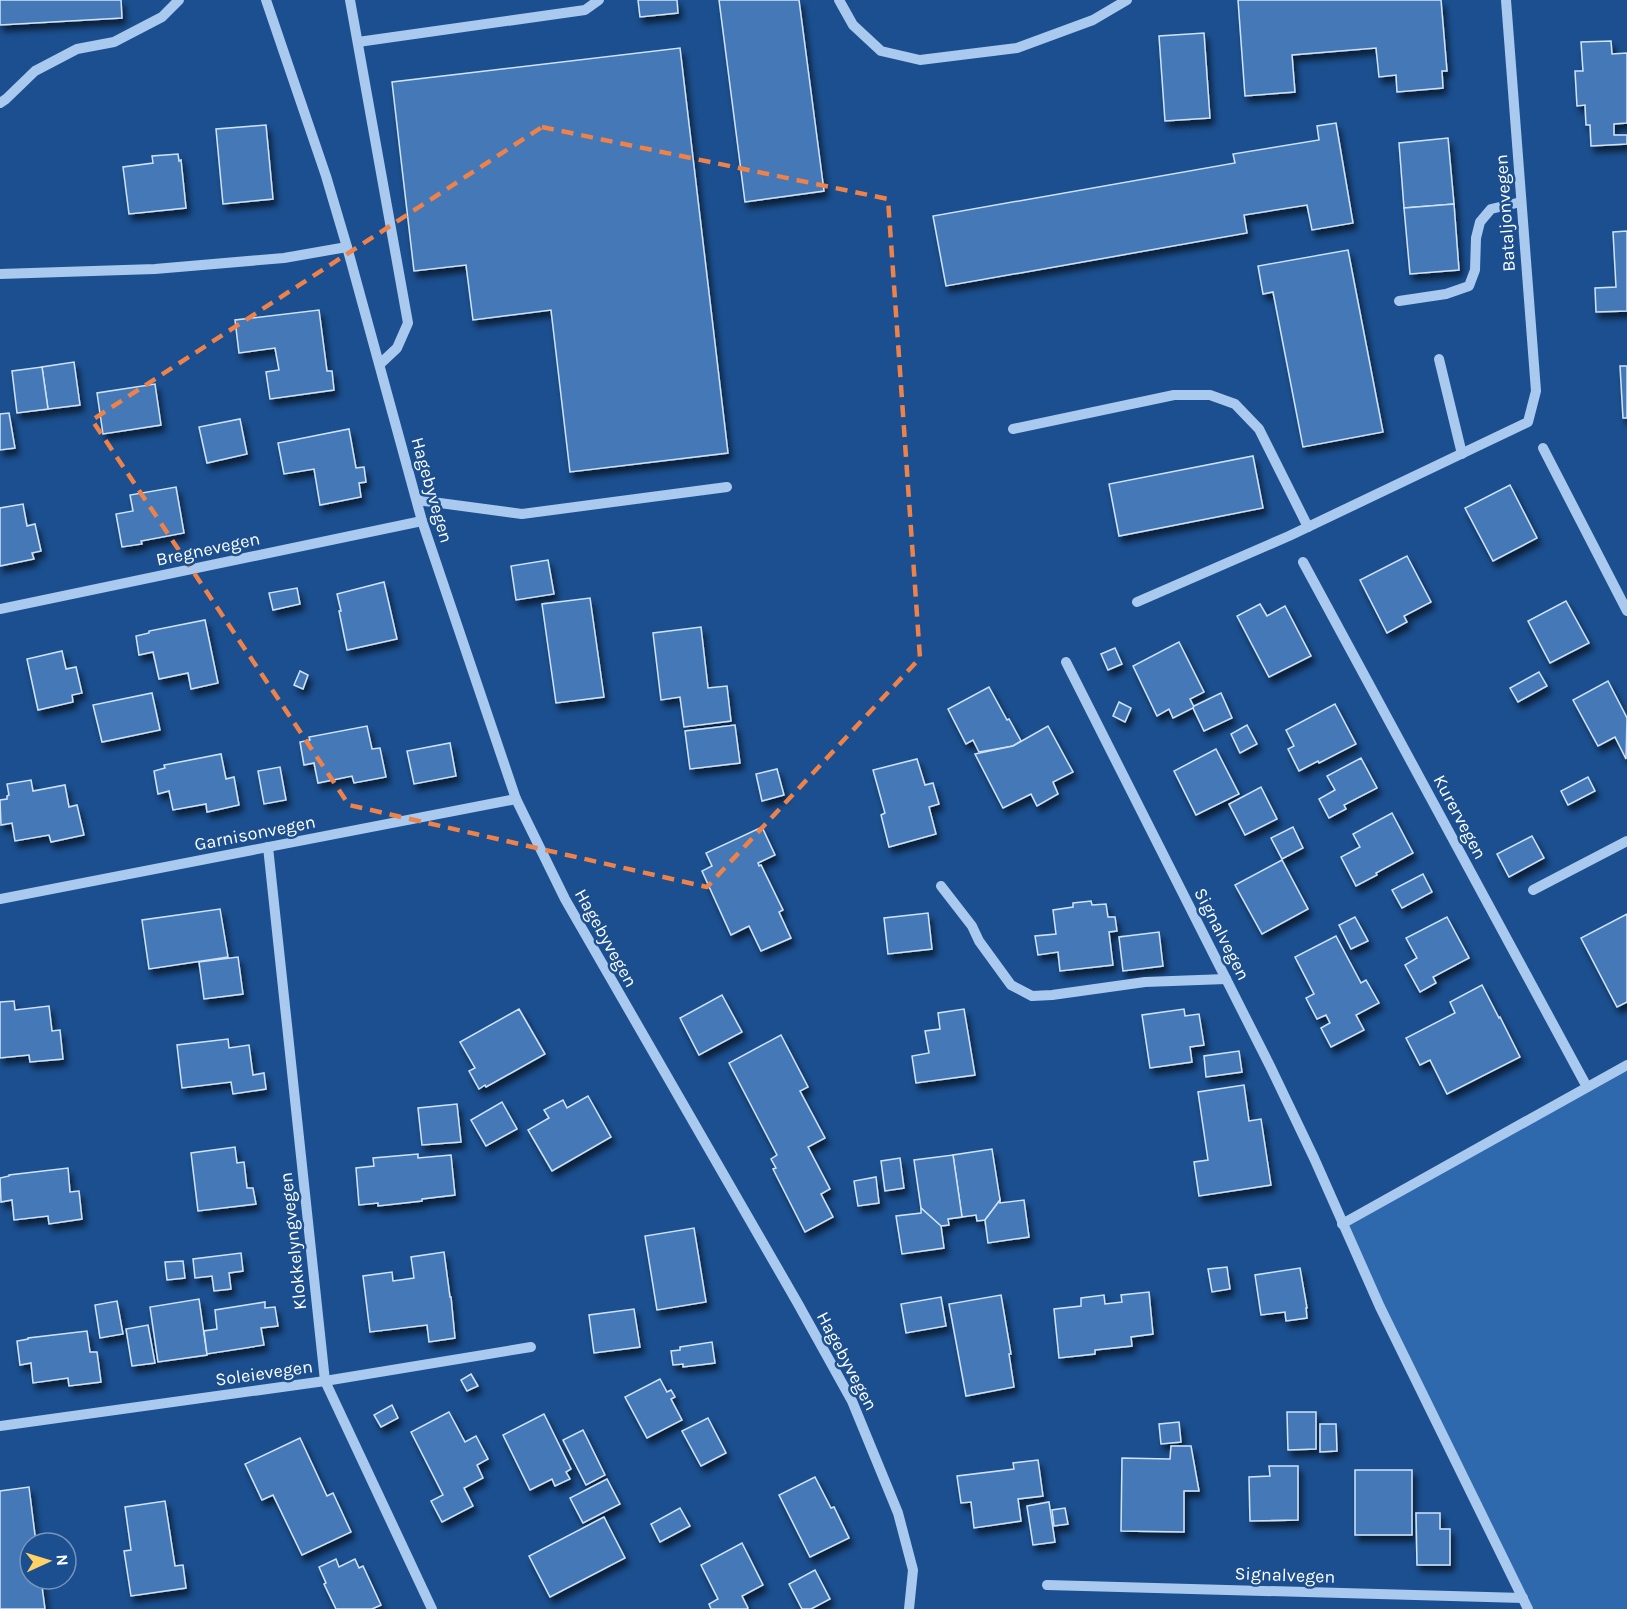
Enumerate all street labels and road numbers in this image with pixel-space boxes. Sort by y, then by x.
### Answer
street label: Bataljonvegen [1490,154,1520,272]
street label: Hagebyvegen [406,435,458,545]
street label: Bregnevegen [154,527,262,571]
street label: Kurervegen [1429,771,1491,863]
street label: Garnisonvegen [193,810,317,856]
street label: Signalvegen [1189,884,1255,984]
street label: Hagebyvegen [570,885,642,991]
street label: Klokkelyngvegen [275,1171,311,1311]
street label: Hagebyvegen [812,1308,882,1414]
street label: Soleievegen [214,1355,314,1391]
street label: Signalvegen [1234,1562,1336,1588]

